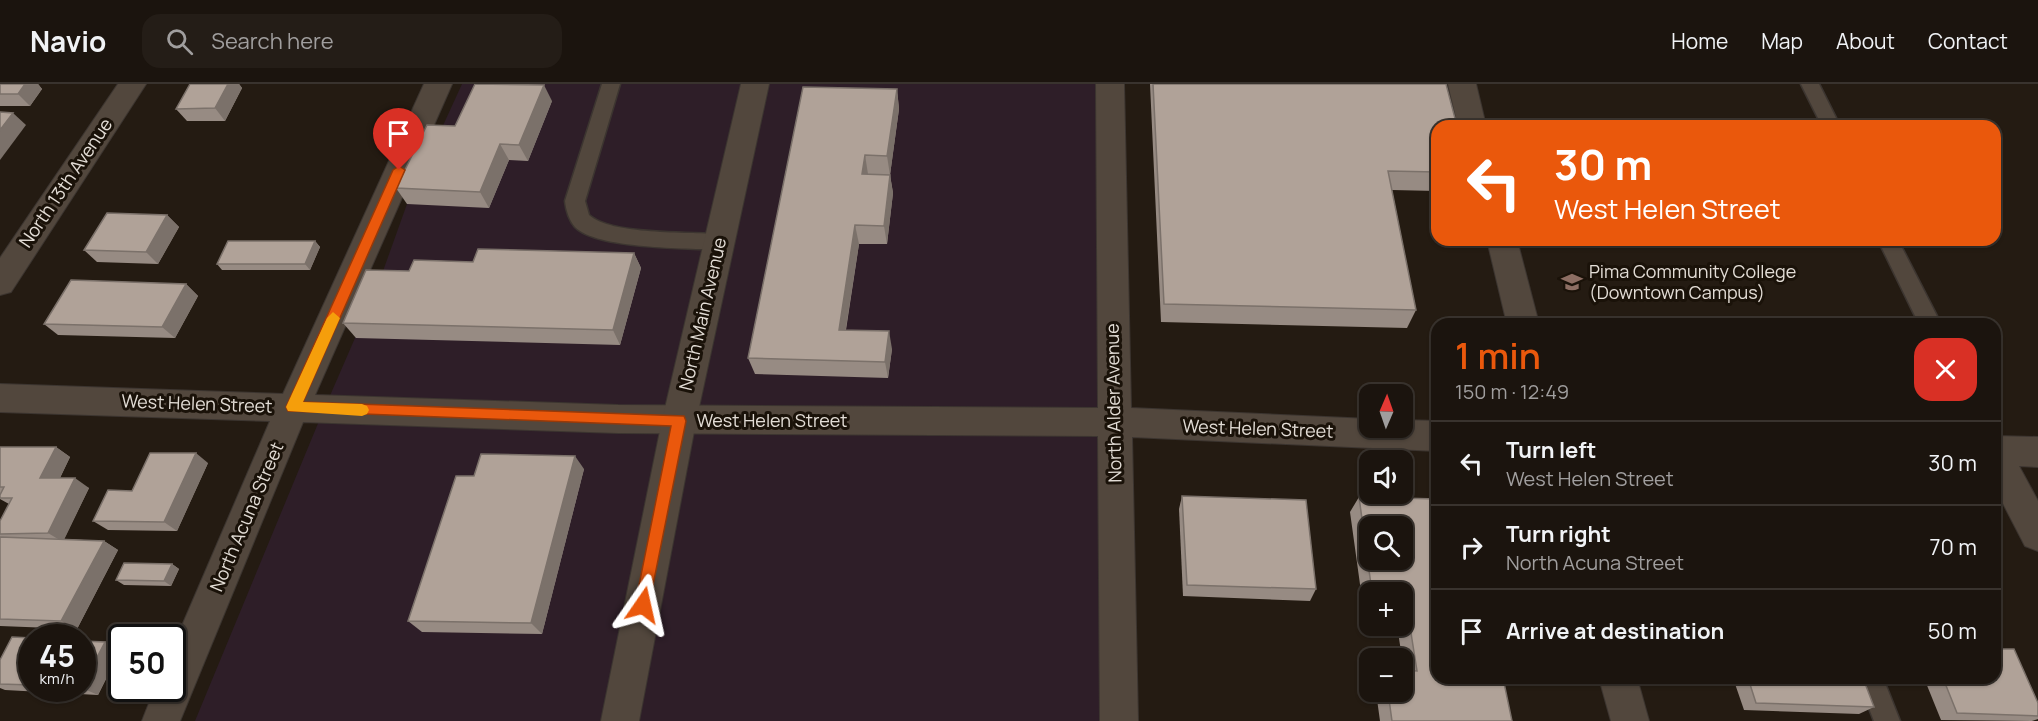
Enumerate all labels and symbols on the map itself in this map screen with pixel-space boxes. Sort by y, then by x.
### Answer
pin [373,108,424,170]
street label: North 13th Avenue [13,113,117,252]
street label: North Main Avenue [673,235,731,393]
place label: Pima Community College (Downtown Campus) [1589,259,1796,304]
school or university icon: Pima Community College (Downtown Campus) [1560,270,1584,294]
street label: North Alder Avenue [1100,323,1126,483]
north arrow [1359,384,1413,438]
street label: West Helen Street [121,388,273,418]
street label: West Helen Street [697,408,848,432]
street label: West Helen Street [1182,413,1334,443]
street label: North Acuna Street [204,438,288,595]
position arrow [611,573,675,637]
speed limit sign: 50 [108,624,186,702]

